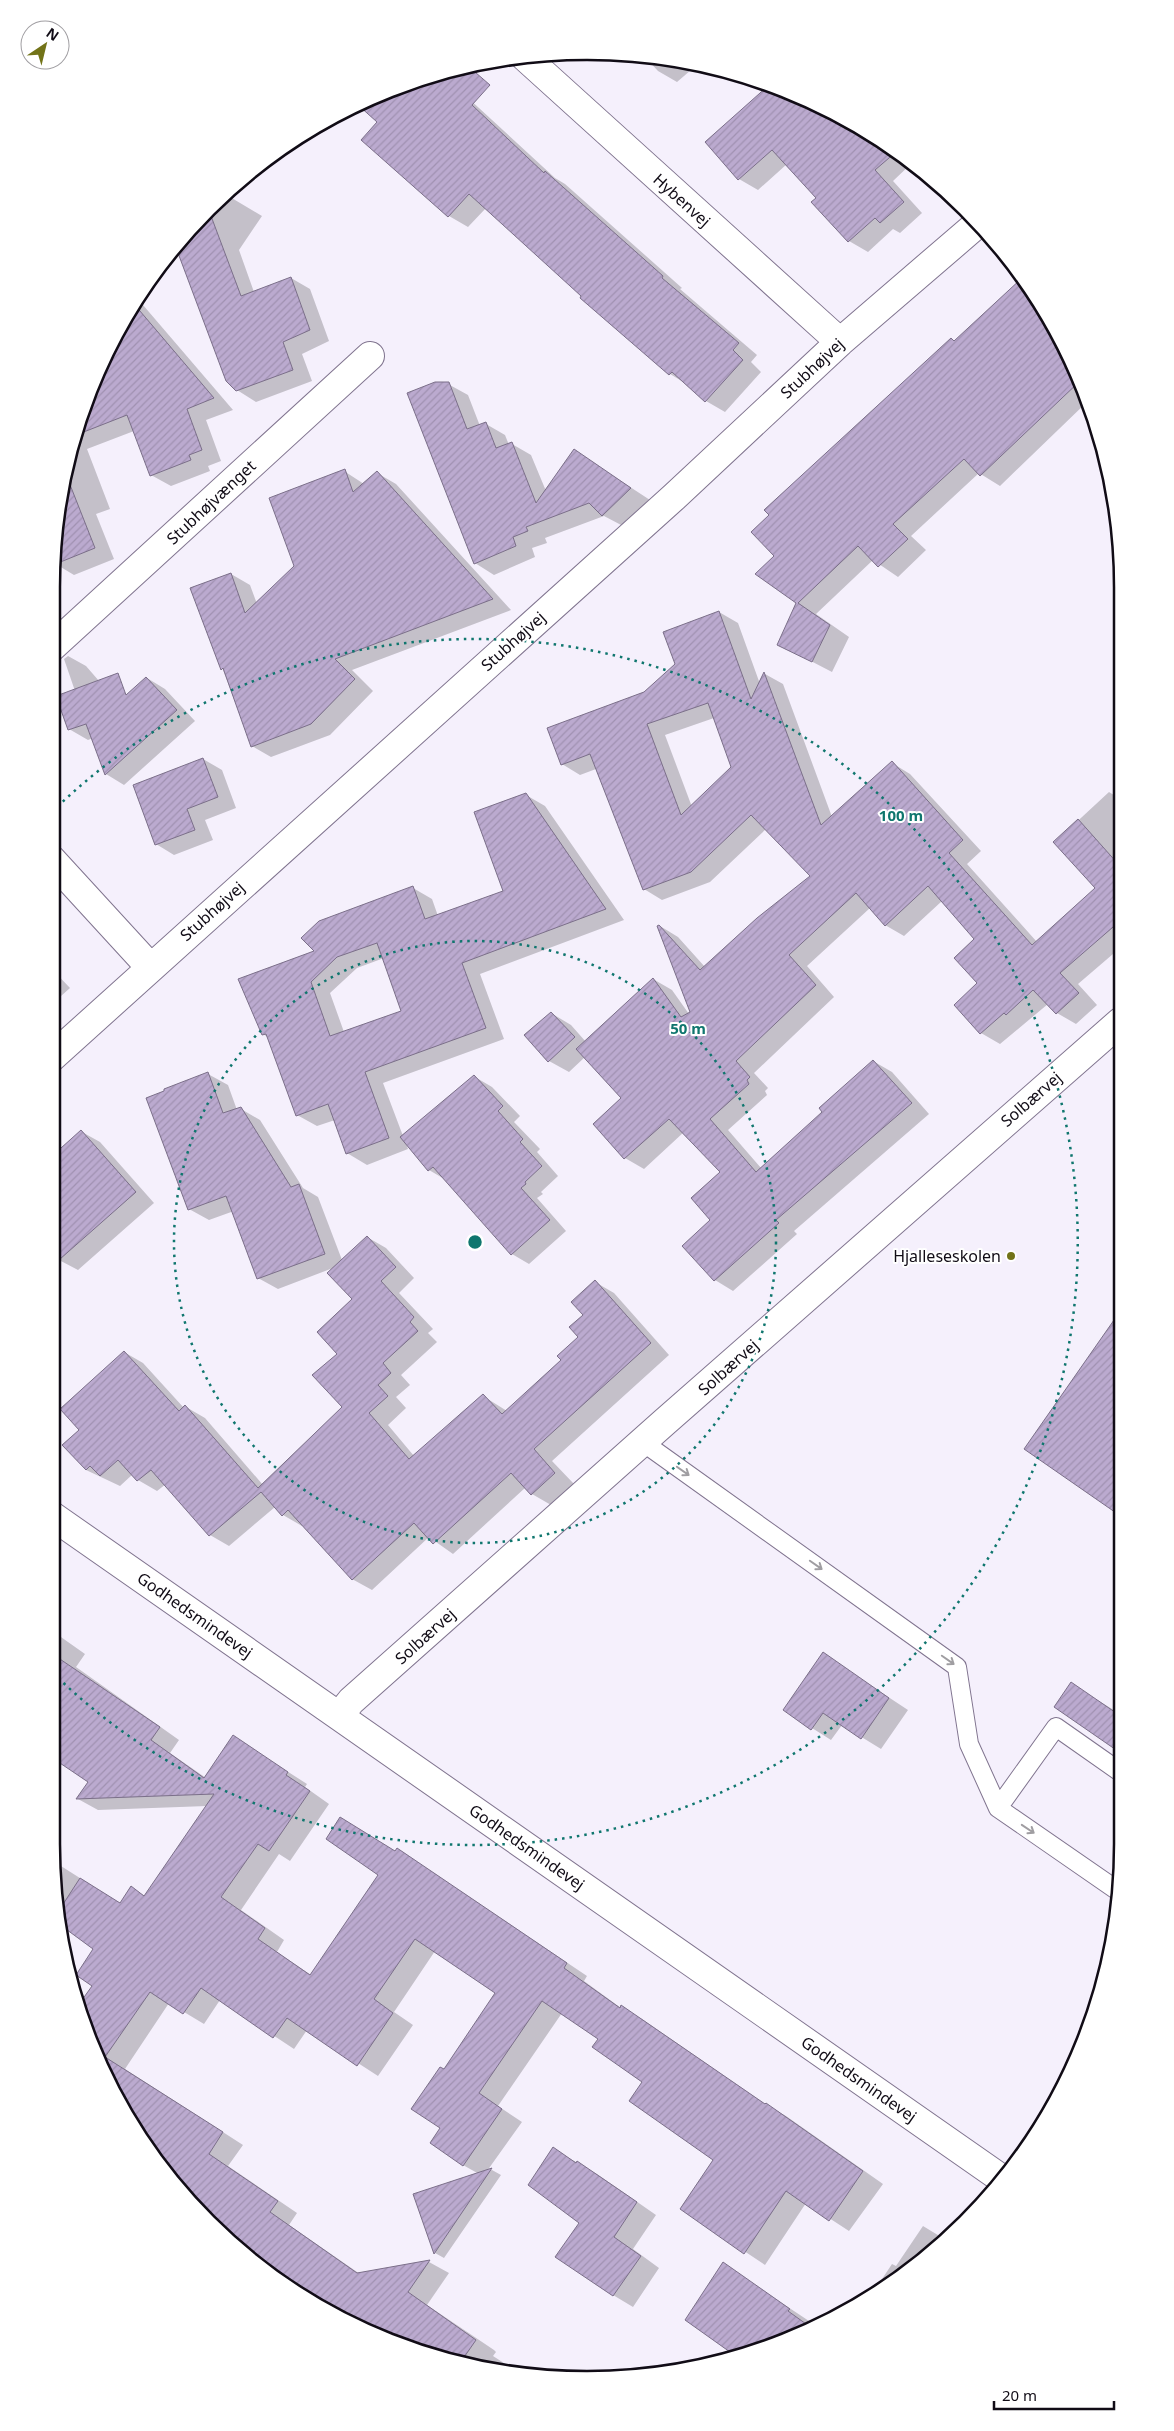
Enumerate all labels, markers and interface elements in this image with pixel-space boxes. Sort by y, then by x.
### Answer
north arrow [20,20,70,70]
text: N [43,23,63,45]
street label: Hybenvej [649,168,715,232]
street label: Stubhøjvej [776,333,848,403]
street label: Stubhøjvænget [162,455,261,549]
street label: Stubhøjvej [476,606,550,676]
text: 100 m [879,805,923,825]
street label: Stubhøjvej [175,876,249,946]
text: 50 m [670,1018,706,1038]
street label: Solbærvej [996,1066,1066,1132]
centre of rings [466,1233,484,1251]
place label: Hjalleseskolen [893,1245,1001,1267]
marker: Hjalleseskolen [1005,1250,1017,1262]
street label: Solbærvej [693,1334,763,1400]
one-way arrow [676,1466,690,1476]
one-way arrow [808,1560,822,1570]
street label: Godhedsmindevej [133,1567,257,1663]
street label: Solbærvej [390,1603,460,1669]
one-way arrow [941,1655,955,1665]
street label: Godhedsmindevej [465,1799,589,1895]
one-way arrow [1021,1824,1035,1834]
street label: Godhedsmindevej [797,2031,921,2127]
scale bar [994,2378,1114,2410]
text: 20 m [1002,2385,1037,2405]

